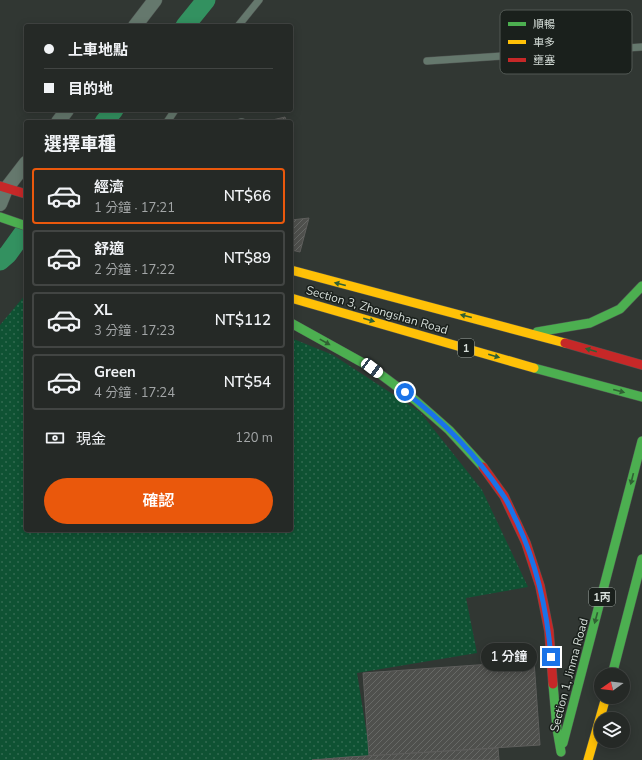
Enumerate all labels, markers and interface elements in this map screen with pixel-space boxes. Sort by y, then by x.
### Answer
legend [500,10,632,74]
text: 順暢 [533,17,555,32]
text: 車多 [533,35,555,50]
text: 上車地點 [68,40,128,60]
text: 壅塞 [533,53,555,68]
text: 目的地 [68,79,113,99]
text: 選擇車種 [44,132,116,156]
text: 經濟 [94,177,124,197]
icon: car [46,178,82,214]
text: NT$66 [224,186,271,206]
text: 1 分鐘 · 17:21 [94,199,175,217]
text: 舒適 [94,239,124,259]
icon: car [46,240,82,276]
text: NT$89 [224,248,271,268]
text: 2 分鐘 · 17:22 [94,261,175,279]
one-way arrow [333,280,346,286]
street label: Section 3, Zhongshan Road [304,282,450,338]
text: XL [94,300,113,320]
icon: car [46,302,82,338]
text: NT$112 [215,310,271,330]
one-way arrow [459,313,471,319]
one-way arrow [363,317,375,323]
text: 3 分鐘 · 17:23 [94,322,175,340]
one-way arrow [319,338,331,345]
road number: 1 [458,339,474,357]
one-way arrow [585,347,597,353]
one-way arrow [488,353,500,359]
car [359,356,385,380]
text: Green [94,362,136,382]
icon: car [46,364,82,400]
text: NT$54 [224,372,271,392]
route start [396,383,414,401]
text: 4 分鐘 · 17:24 [94,384,175,402]
one-way arrow [613,388,625,394]
icon: cash [44,427,66,449]
text: 現金 [76,429,106,449]
text: 120 m [235,429,273,447]
one-way arrow [629,473,635,485]
button: 確認 [44,478,273,524]
road number: 1丙 [589,588,615,606]
one-way arrow [593,612,599,624]
street label: Section 1, Jinma Road [546,616,592,734]
callout: 1 分鐘 [481,643,537,671]
text: 1 分鐘 [490,648,528,666]
route end [542,648,560,666]
north arrow [594,668,630,704]
map controls [594,668,630,748]
button: layers [594,712,630,748]

